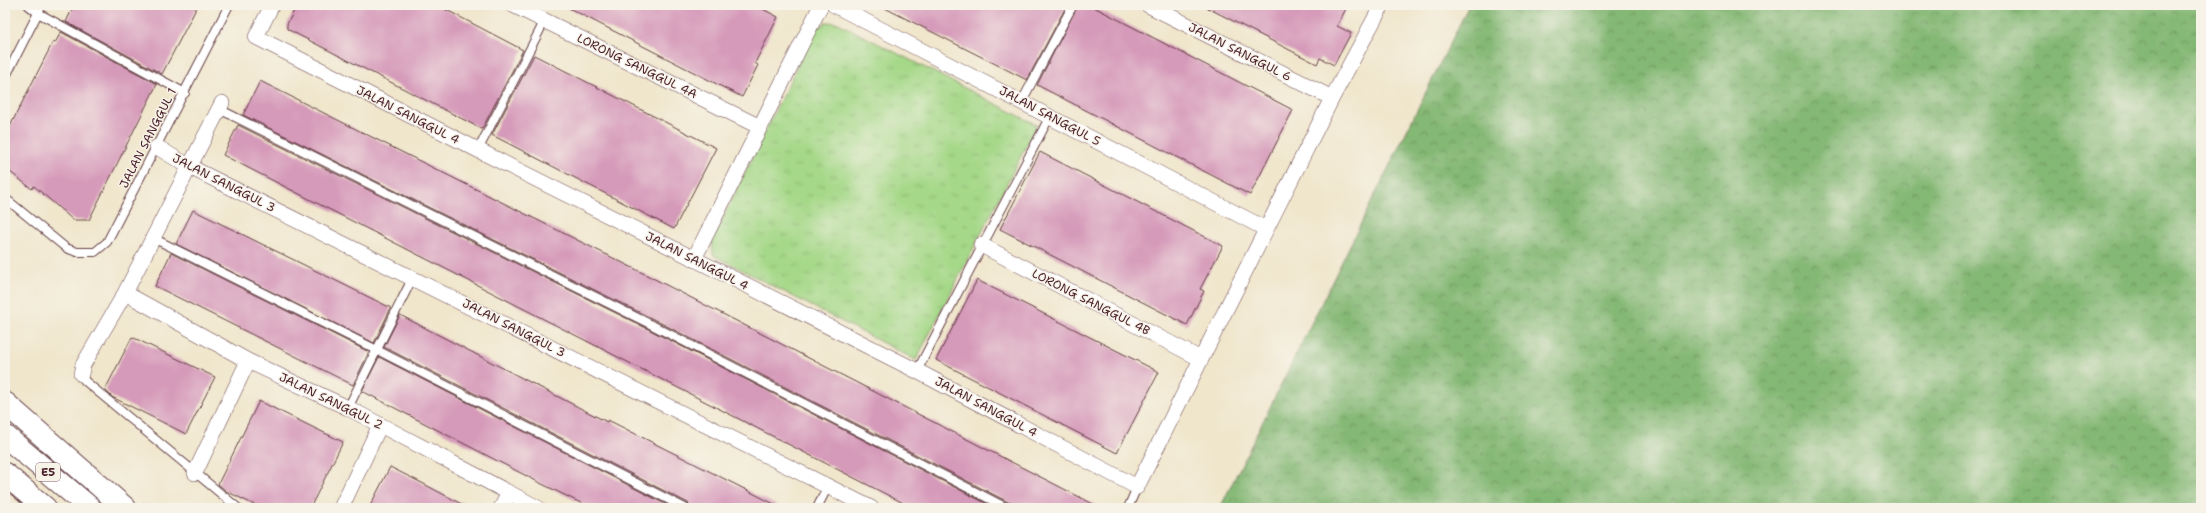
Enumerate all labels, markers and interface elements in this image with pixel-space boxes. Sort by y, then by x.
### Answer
street label: JALAN SANGGUL 6 [1186,19,1294,85]
street label: LORONG SANGGUL 4A [574,30,700,102]
street label: JALAN SANGGUL 4 [354,82,462,148]
street label: JALAN SANGGUL 5 [996,82,1104,150]
street label: JALAN SANGGUL 1 [116,85,180,191]
street label: JALAN SANGGUL 3 [170,150,278,216]
street label: JALAN SANGGUL 4 [643,228,751,294]
street label: LORONG SANGGUL 4B [1029,265,1153,339]
street label: JALAN SANGGUL 3 [460,295,568,361]
street label: JALAN SANGGUL 2 [276,369,386,433]
street label: JALAN SANGGUL 4 [932,373,1040,441]
road number: E5 [36,463,60,481]

